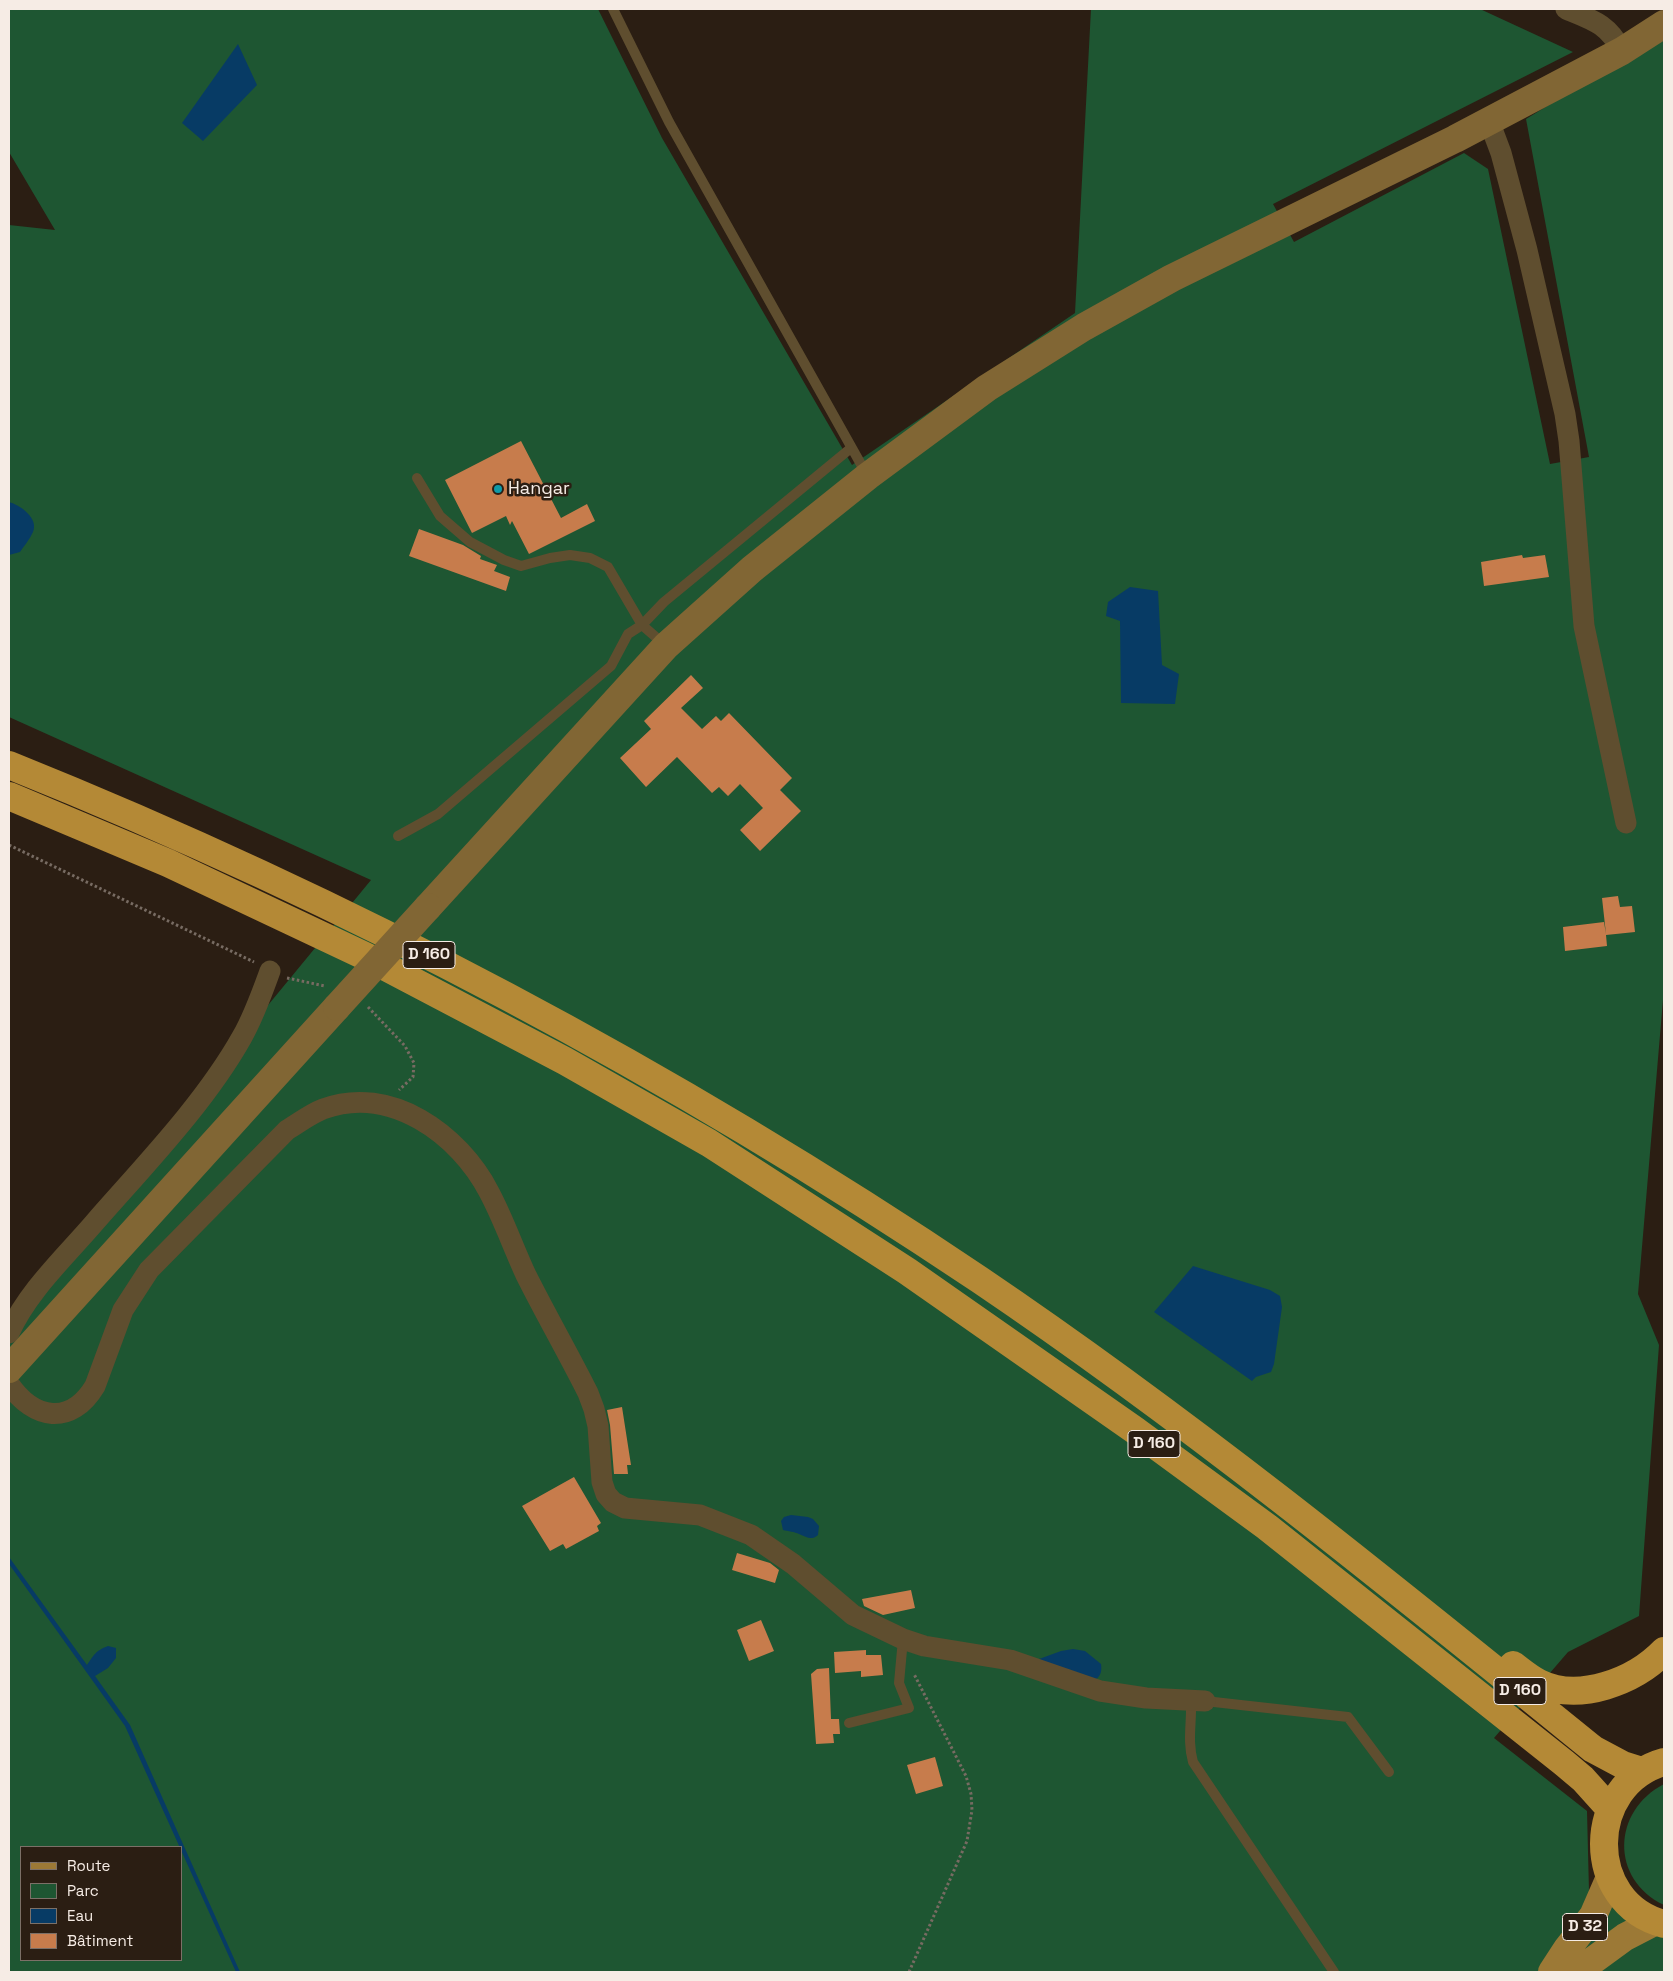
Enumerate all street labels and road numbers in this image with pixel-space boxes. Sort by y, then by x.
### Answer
road number: D 160 [403,942,455,968]
road number: D 160 [1128,1430,1180,1458]
road number: D 160 [1494,1678,1546,1704]
road number: D 32 [1562,1914,1608,1940]

